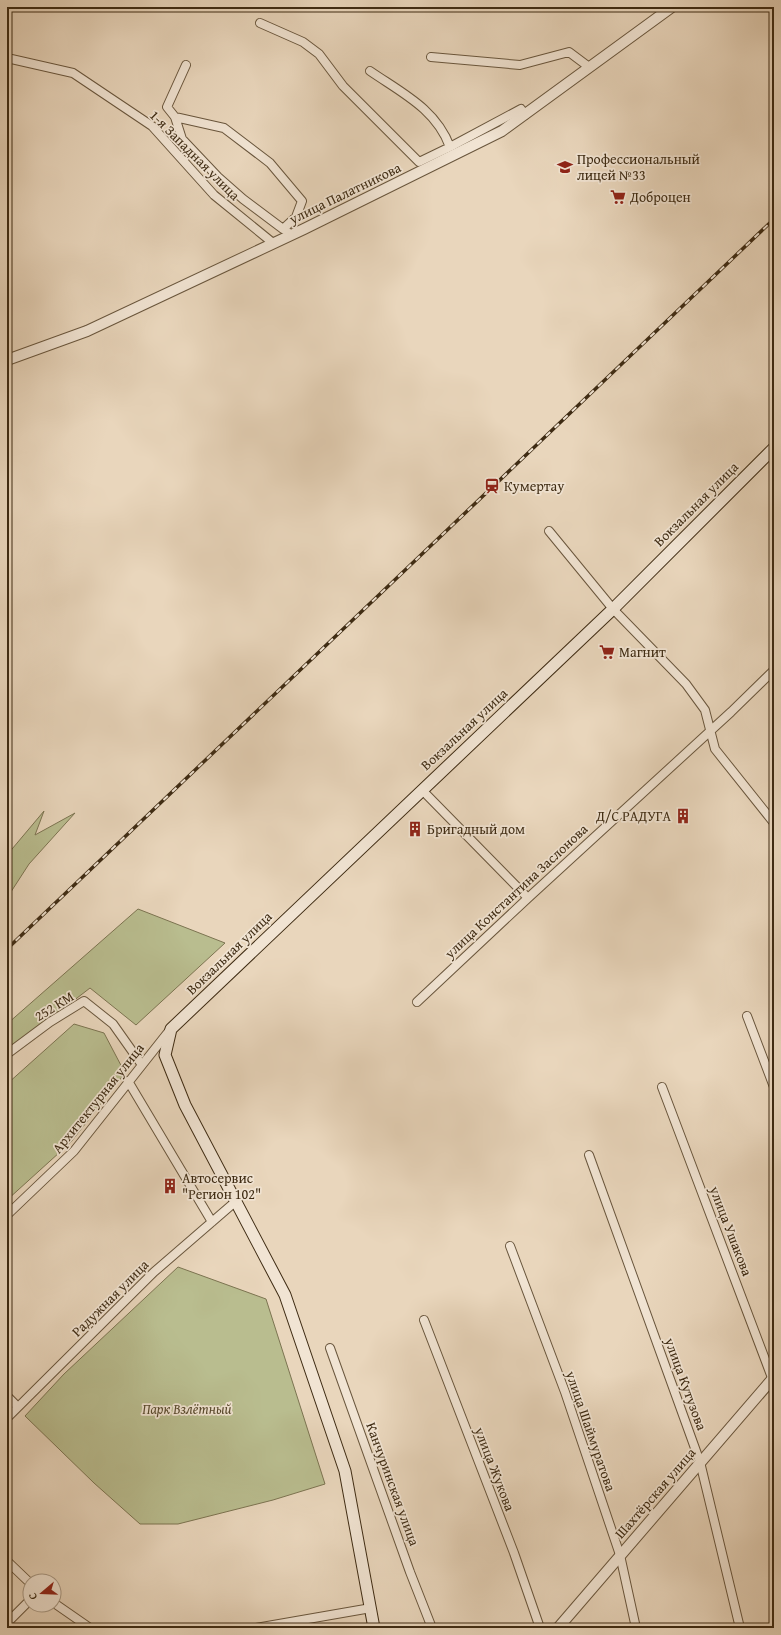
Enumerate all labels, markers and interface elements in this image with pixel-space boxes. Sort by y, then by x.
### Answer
street label: 1-я Западная улица [145,105,245,205]
place label: Профессиональный лицей №33 [577,149,700,185]
street label: улица Палатникова [285,157,405,229]
school or university icon: Профессиональный лицей №33 [556,158,574,176]
place label: Доброцен [629,187,691,207]
supermarket icon: Доброцен [609,188,627,206]
street label: Вокзальная улица [649,457,743,551]
place label: Кумертау [504,476,564,496]
station icon: Кумертау [483,477,501,495]
place label: Магнит [619,642,666,662]
supermarket icon: Магнит [598,643,616,661]
street label: Вокзальная улица [416,683,512,775]
place label: Д/С РАДУГА [595,806,671,826]
building icon: Д/С РАДУГА [674,807,692,825]
place label: Бригадный дом [427,819,525,839]
street label: улица Константина Заслонова [439,819,592,964]
building icon: Бригадный дом [406,820,424,838]
street label: Вокзальная улица [182,907,277,999]
street label: 252 КМ [31,986,77,1026]
street label: Архитектурная улица [47,1038,149,1157]
place label: Автосервис "Регион 102" [182,1168,261,1204]
building icon: Автосервис "Регион 102" [161,1177,179,1195]
street label: улица Ушакова [704,1182,757,1279]
street label: Радужная улица [67,1255,153,1341]
street label: улица Кутузова [660,1334,712,1433]
street label: улица Шаймуратова [561,1367,621,1494]
park label: Парк Взлётный [142,1399,232,1419]
street label: Канчуринская улица [361,1419,425,1549]
street label: улица Жукова [469,1423,520,1514]
street label: Шахтёрская улица [610,1443,700,1543]
north arrow [22,1573,62,1613]
text: С [24,1591,41,1602]

